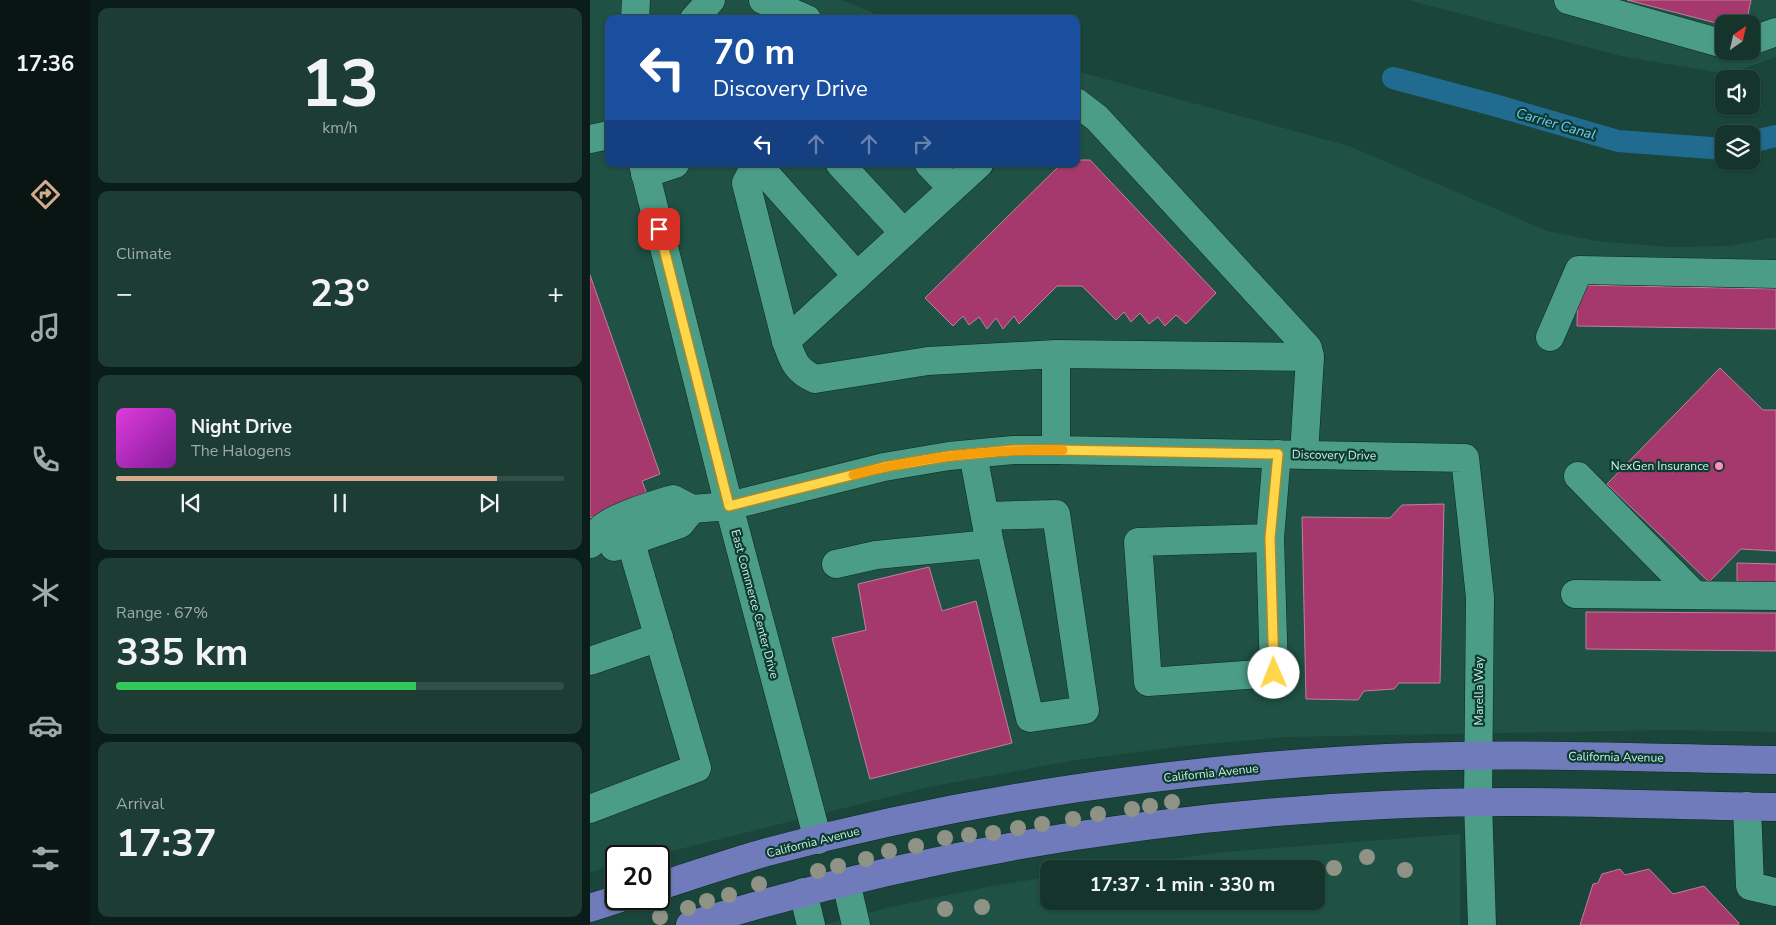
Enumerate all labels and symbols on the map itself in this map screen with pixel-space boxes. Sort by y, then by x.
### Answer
north arrow [1715,15,1760,60]
water label: Carrier Canal [1514,104,1598,144]
pin [638,208,680,250]
street label: Discovery Drive [1292,446,1376,464]
place label: NexGen Insurance [1611,458,1709,474]
marker: NexGen Insurance [1713,460,1725,472]
street label: East Commerce Center Drive [727,528,783,680]
position arrow [1247,646,1299,698]
street label: Marella Way [1471,656,1487,725]
street label: California Avenue [1568,748,1664,766]
street label: California Avenue [1163,760,1259,786]
street label: California Avenue [765,823,861,861]
speed limit sign: 20 [605,845,670,910]

